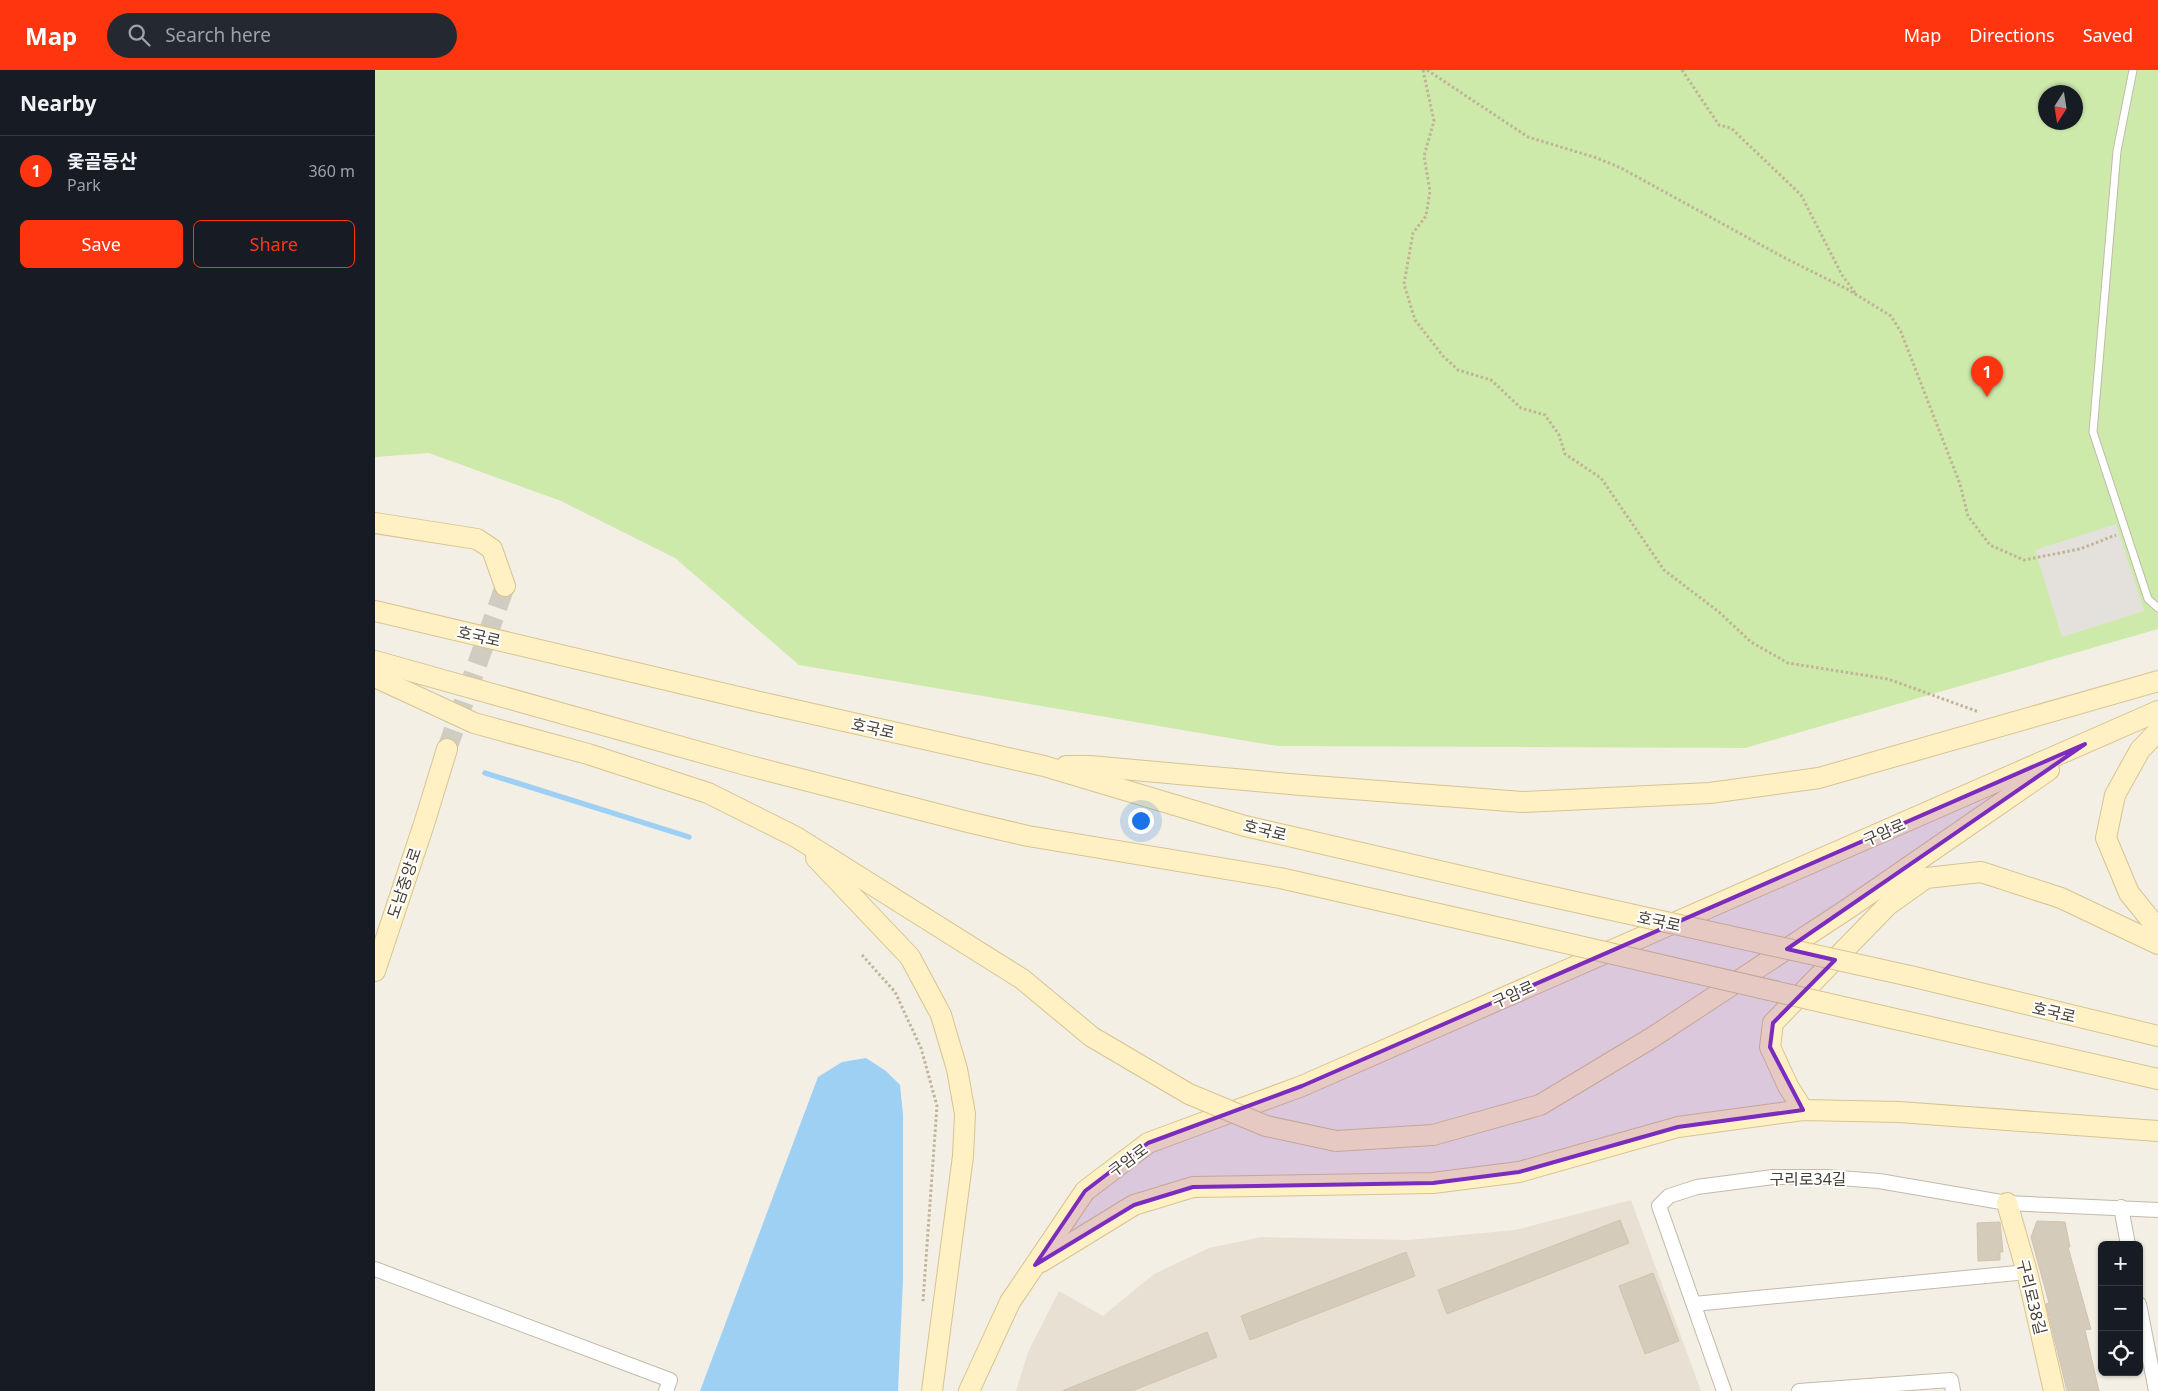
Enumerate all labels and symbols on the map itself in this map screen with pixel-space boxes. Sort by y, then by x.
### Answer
north arrow [2038,85,2083,130]
pin: 1 [1971,356,2003,397]
street label: 호국로 [455,620,503,652]
street label: 호국로 [849,712,897,744]
your location [1128,808,1154,834]
street label: 구암로 [1859,813,1909,851]
street label: 호국로 [1241,814,1289,846]
street label: 도남중앙로 [382,844,426,921]
street label: 호국로 [1635,906,1683,936]
street label: 구암로 [1488,975,1538,1013]
street label: 호국로 [2030,996,2078,1028]
street label: 구암로 [1104,1138,1153,1182]
street label: 구리로34길 [1769,1168,1847,1190]
street label: 구리로38길 [2012,1257,2052,1337]

